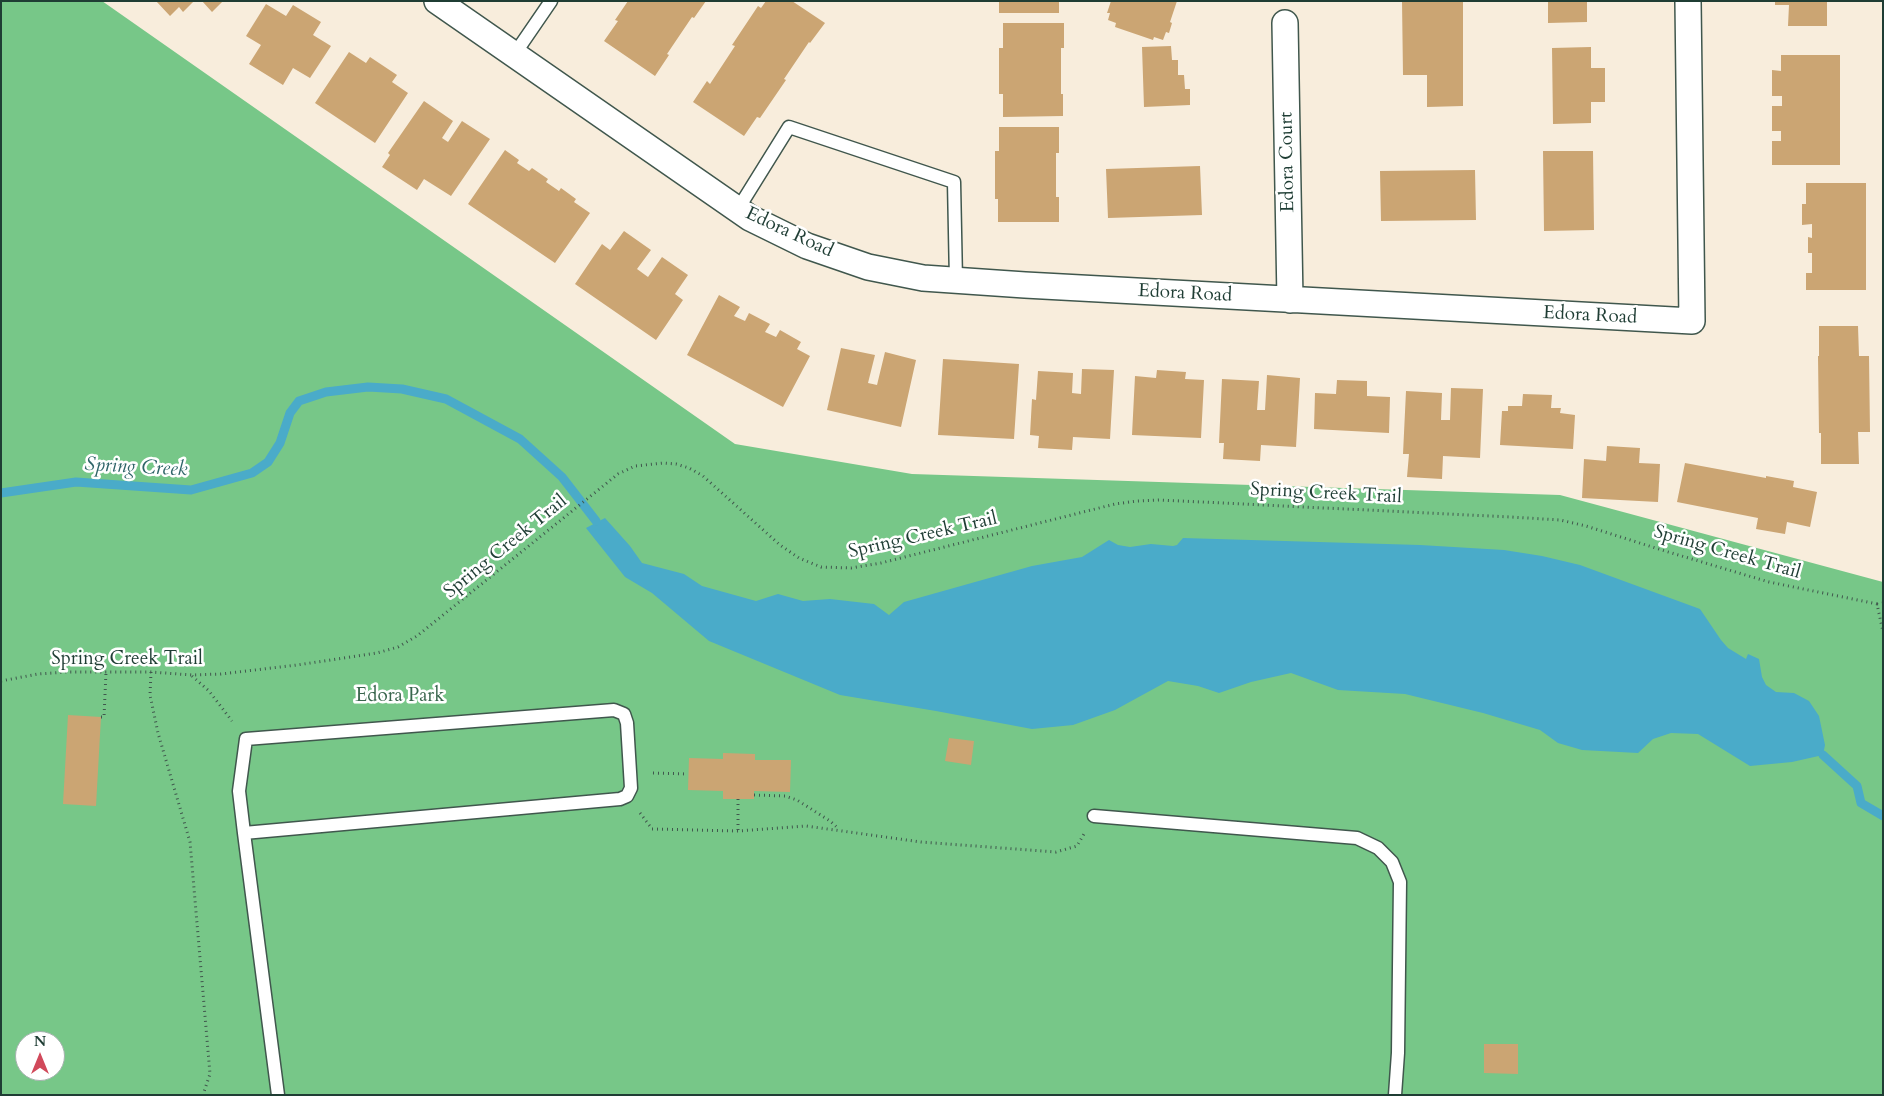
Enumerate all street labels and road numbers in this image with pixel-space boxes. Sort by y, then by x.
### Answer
street label: Edora Court [1276,112,1300,212]
street label: Edora Road [742,203,836,263]
street label: Edora Road [1137,280,1233,308]
street label: Edora Road [1542,302,1638,330]
street label: Spring Creek Trail [1250,479,1402,509]
street label: Spring Creek Trail [440,490,572,604]
street label: Spring Creek Trail [847,508,999,564]
street label: Spring Creek Trail [1651,521,1803,585]
street label: Spring Creek Trail [51,649,203,671]

